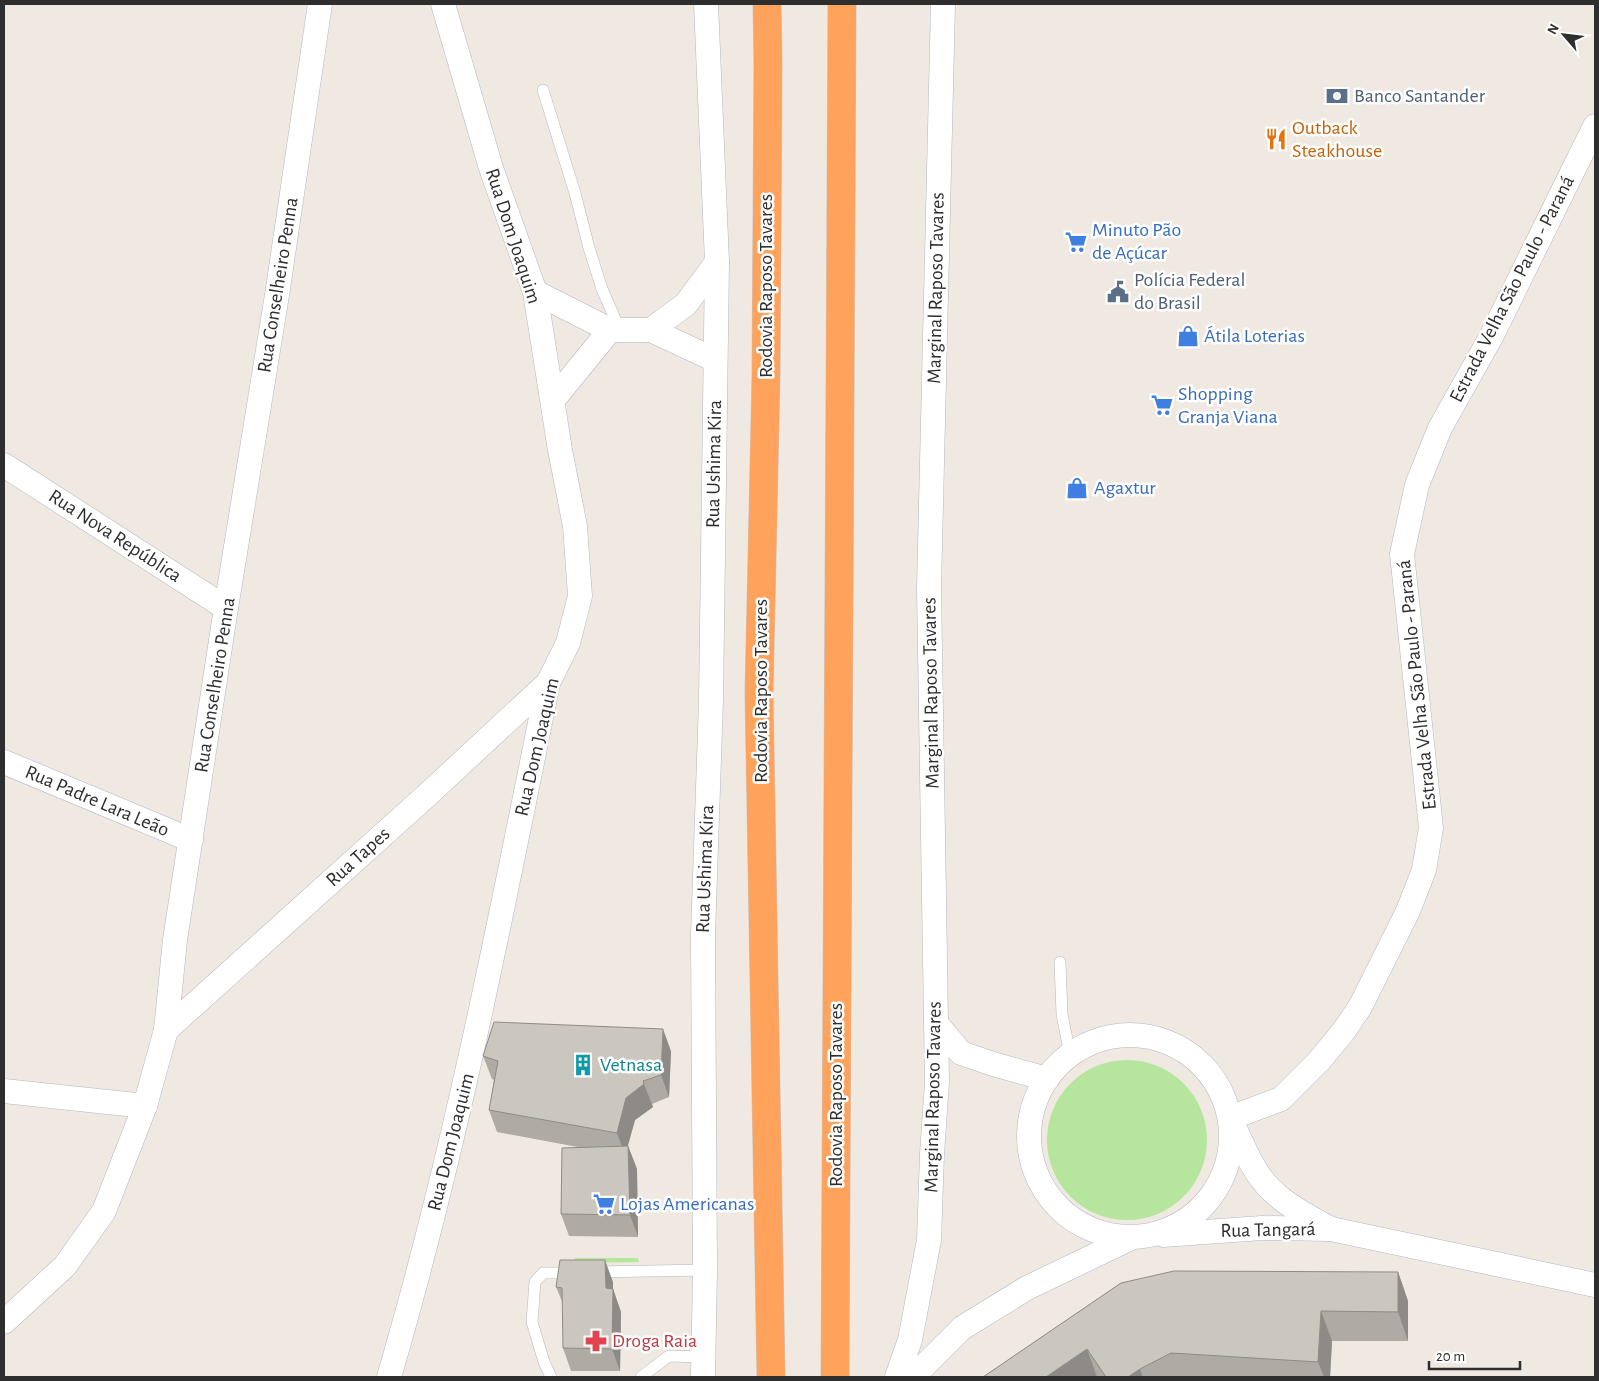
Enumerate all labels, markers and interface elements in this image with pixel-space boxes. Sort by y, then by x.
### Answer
north arrow [1539,10,1589,60]
text: N [1545,22,1562,37]
bank icon: Banco Santander [1324,83,1350,109]
place label: Banco Santander [1354,86,1486,106]
place label: Outback Steakhouse [1292,118,1382,161]
restaurant icon: Outback Steakhouse [1263,126,1289,152]
street label: Rua Dom Joaquim [482,166,544,306]
street label: Estrada Velha São Paulo - Paraná [1446,173,1578,405]
street label: Marginal Raposo Tavares [924,192,948,384]
street label: Rodovia Raposo Tavares [756,194,776,378]
street label: Rua Conselheiro Penna [254,196,302,374]
place label: Minuto Pão de Açúcar [1092,220,1181,263]
supermarket icon: Minuto Pão de Açúcar [1063,229,1089,255]
place label: Polícia Federal do Brasil [1134,270,1245,313]
public building icon: Polícia Federal do Brasil [1105,279,1131,305]
shop icon: Átila Loterias [1175,323,1201,349]
place label: Átila Loterias [1204,325,1305,346]
place label: Shopping Granja Viana [1178,384,1278,427]
supermarket icon: Shopping Granja Viana [1149,392,1175,418]
street label: Rua Ushima Kira [703,400,725,528]
shop icon: Agaxtur [1064,475,1090,501]
place label: Agaxtur [1094,478,1156,498]
street label: Rua Nova República [45,486,185,586]
street label: Estrada Velha São Paulo - Paraná [1394,559,1440,811]
street label: Rua Conselheiro Penna [191,596,239,774]
street label: Marginal Raposo Tavares [919,597,943,789]
street label: Rodovia Raposo Tavares [751,599,771,783]
street label: Rua Dom Joaquim [511,676,563,818]
street label: Rua Padre Lara Leão [22,762,172,840]
street label: Rua Ushima Kira [693,804,717,934]
street label: Rua Tapes [322,823,394,891]
street label: Marginal Raposo Tavares [921,1001,945,1193]
street label: Rodovia Raposo Tavares [826,1003,846,1187]
building icon: Vetnasa [570,1052,596,1078]
place label: Vetnasa [600,1055,662,1075]
street label: Rua Dom Joaquim [424,1071,478,1213]
supermarket icon: Lojas Americanas [591,1191,617,1217]
place label: Lojas Americanas [620,1194,754,1214]
street label: Rua Tangará [1220,1219,1316,1241]
pharmacy icon: Droga Raia [583,1328,609,1354]
place label: Droga Raia [612,1331,697,1351]
scale bar [1429,1338,1520,1370]
text: 20 m [1436,1349,1465,1364]

